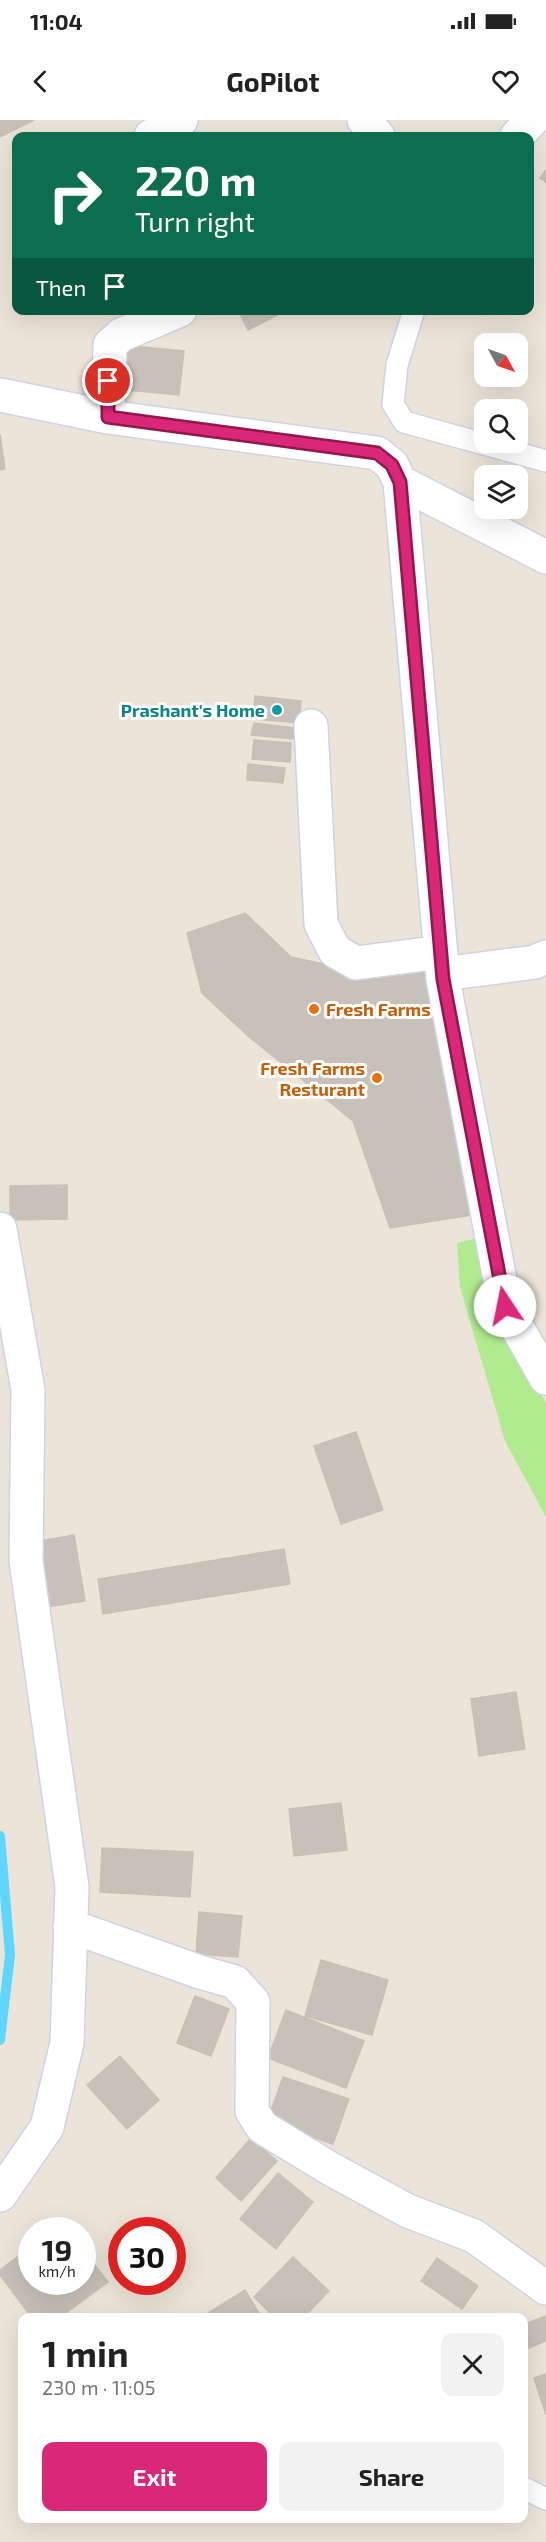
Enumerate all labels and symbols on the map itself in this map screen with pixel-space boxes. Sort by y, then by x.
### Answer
north arrow [474,333,528,387]
pin [82,355,133,406]
place label: Prashant's Home [121,699,265,721]
marker: Prashant's Home [270,703,284,717]
place label: Fresh Farms [326,998,431,1020]
marker: Fresh Farms [307,1002,321,1016]
place label: Fresh Farms Resturant [260,1057,366,1100]
marker: Fresh Farms Resturant [370,1071,384,1085]
position arrow [473,1274,537,1338]
speed limit sign: 30 [108,2217,186,2295]

